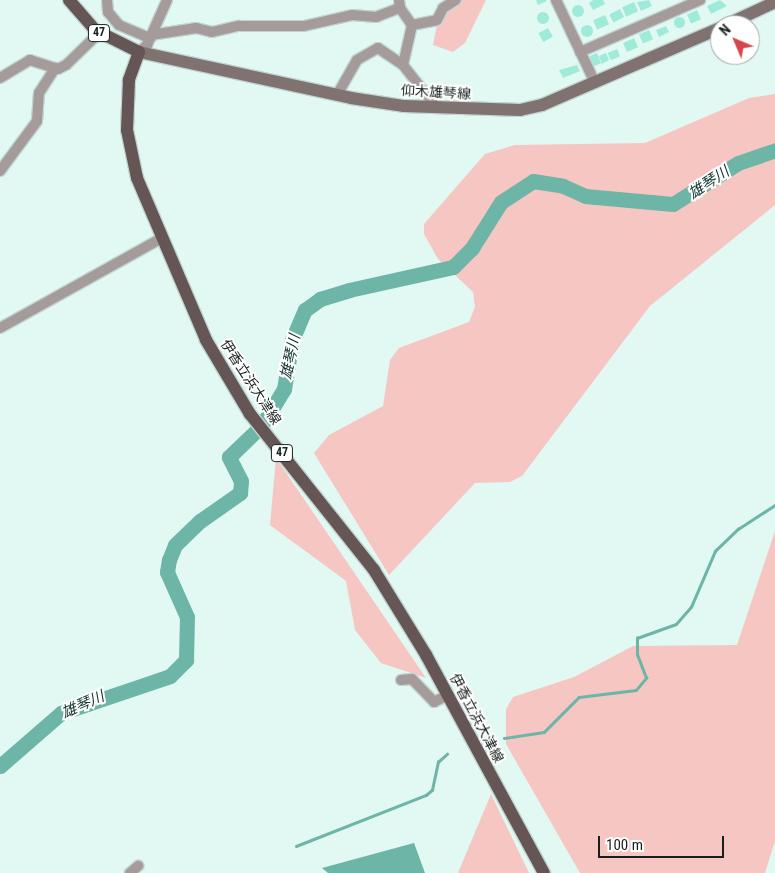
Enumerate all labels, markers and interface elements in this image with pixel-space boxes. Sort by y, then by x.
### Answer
north arrow [710,15,760,65]
text: N [716,21,734,39]
road number: 47 [88,23,110,42]
street label: 仰木雄琴線 [401,82,471,102]
water label: 雄琴川 [685,163,733,203]
water label: 雄琴川 [278,333,304,381]
street label: 伊香立浜大津線 [217,336,285,428]
road number: 47 [271,443,293,462]
street label: 伊香立浜大津線 [447,671,507,765]
water label: 雄琴川 [59,688,107,722]
scale bar [600,826,726,858]
text: 100 m [606,836,643,854]

